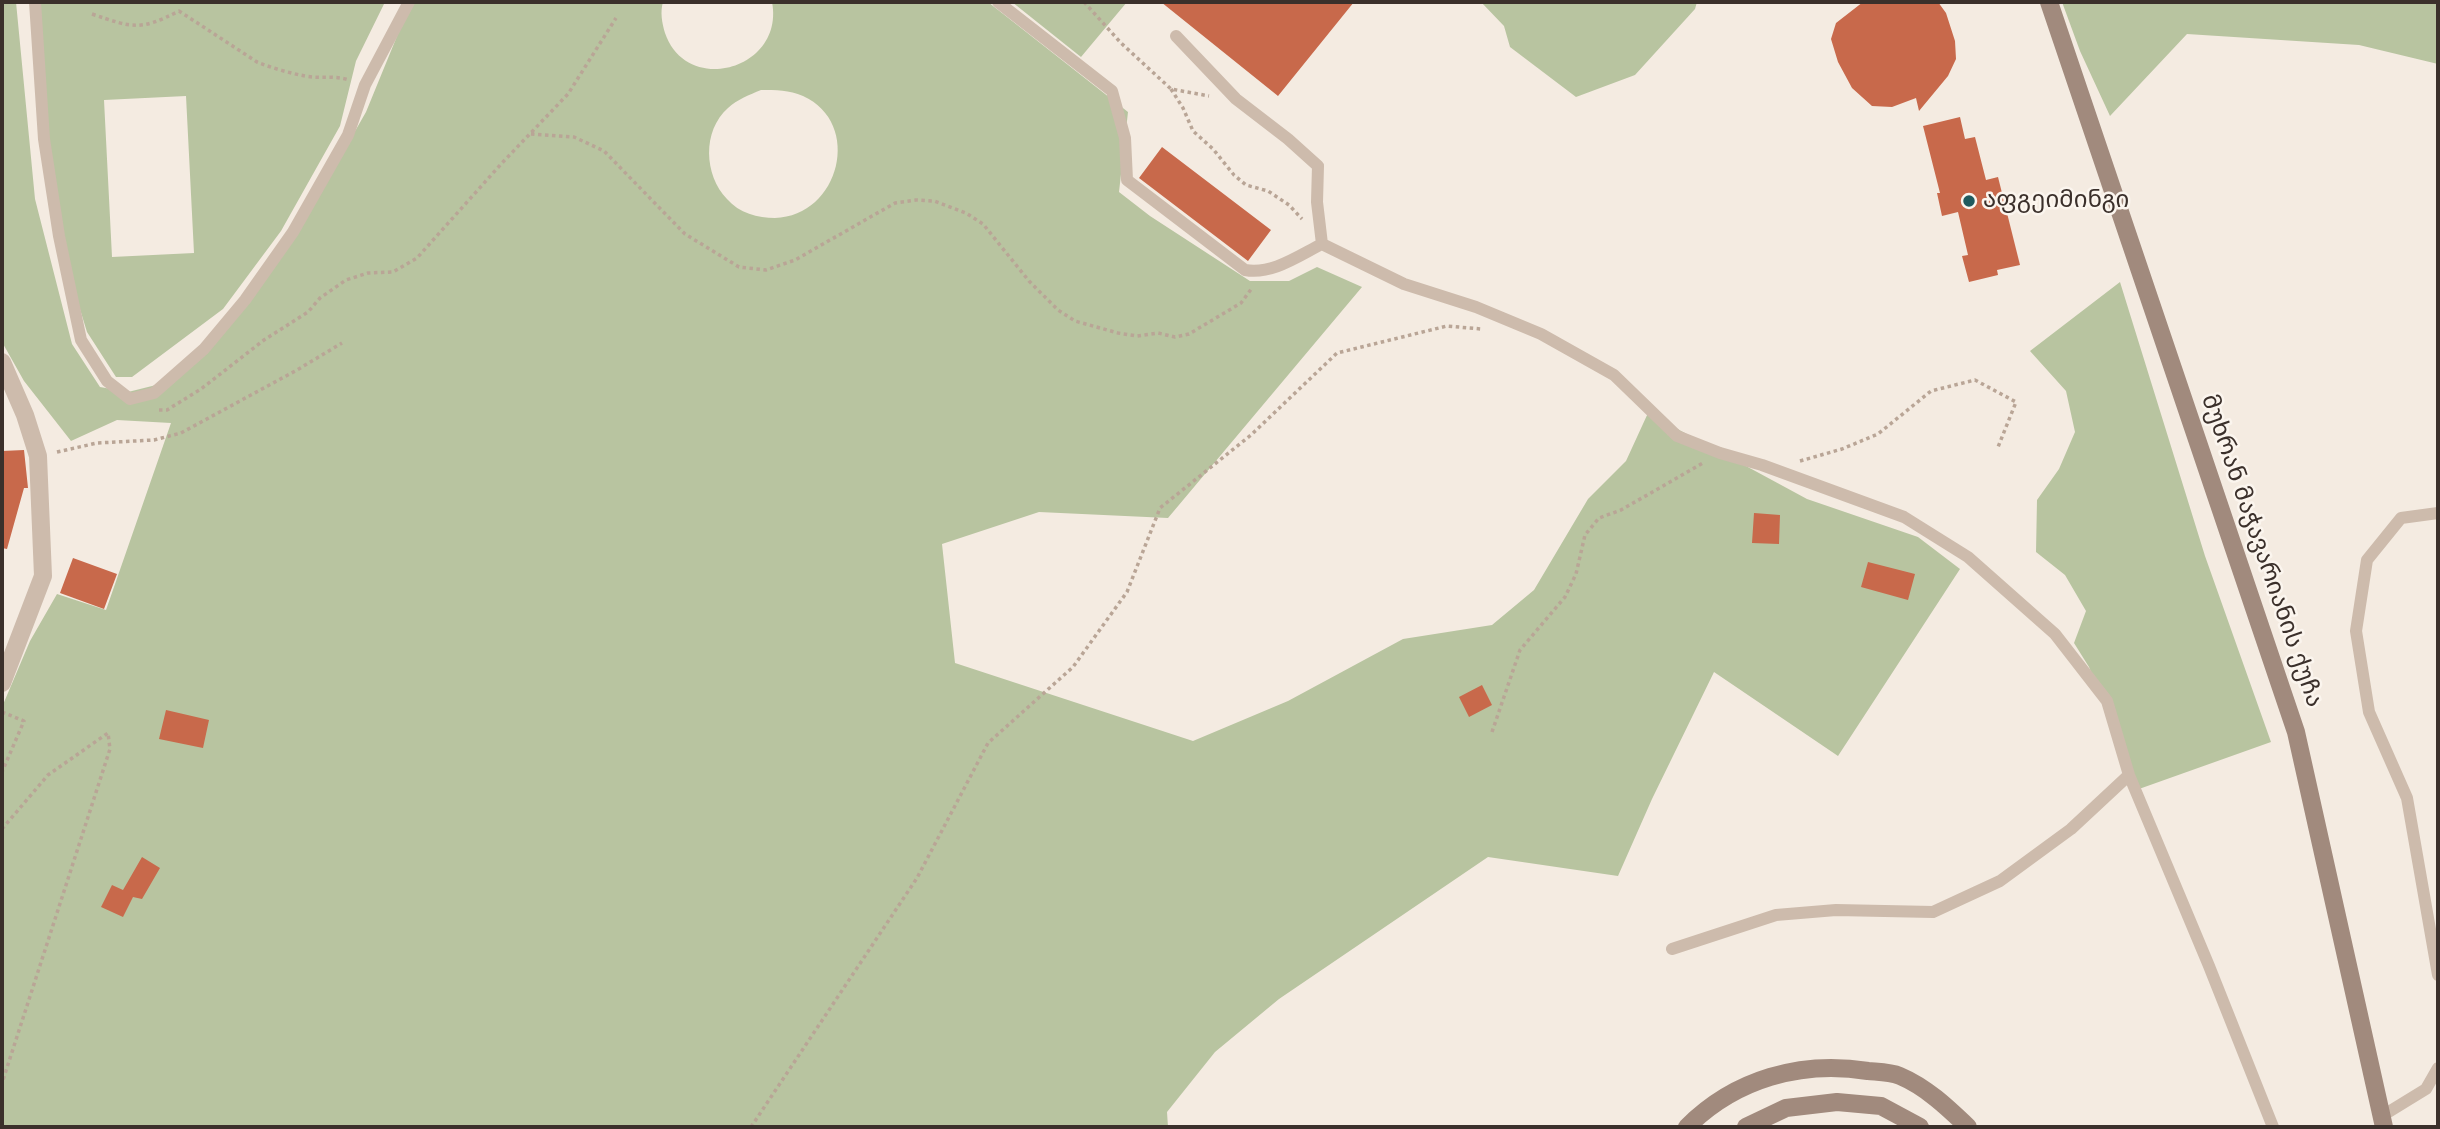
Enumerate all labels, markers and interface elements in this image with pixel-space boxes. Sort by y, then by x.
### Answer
place label: აფგეიმინგი [1983,187,2129,215]
marker: აფგეიმინგი [1961,193,1977,209]
street label: მუხრან მაჭავარიანის ქუჩა [2194,391,2328,711]

